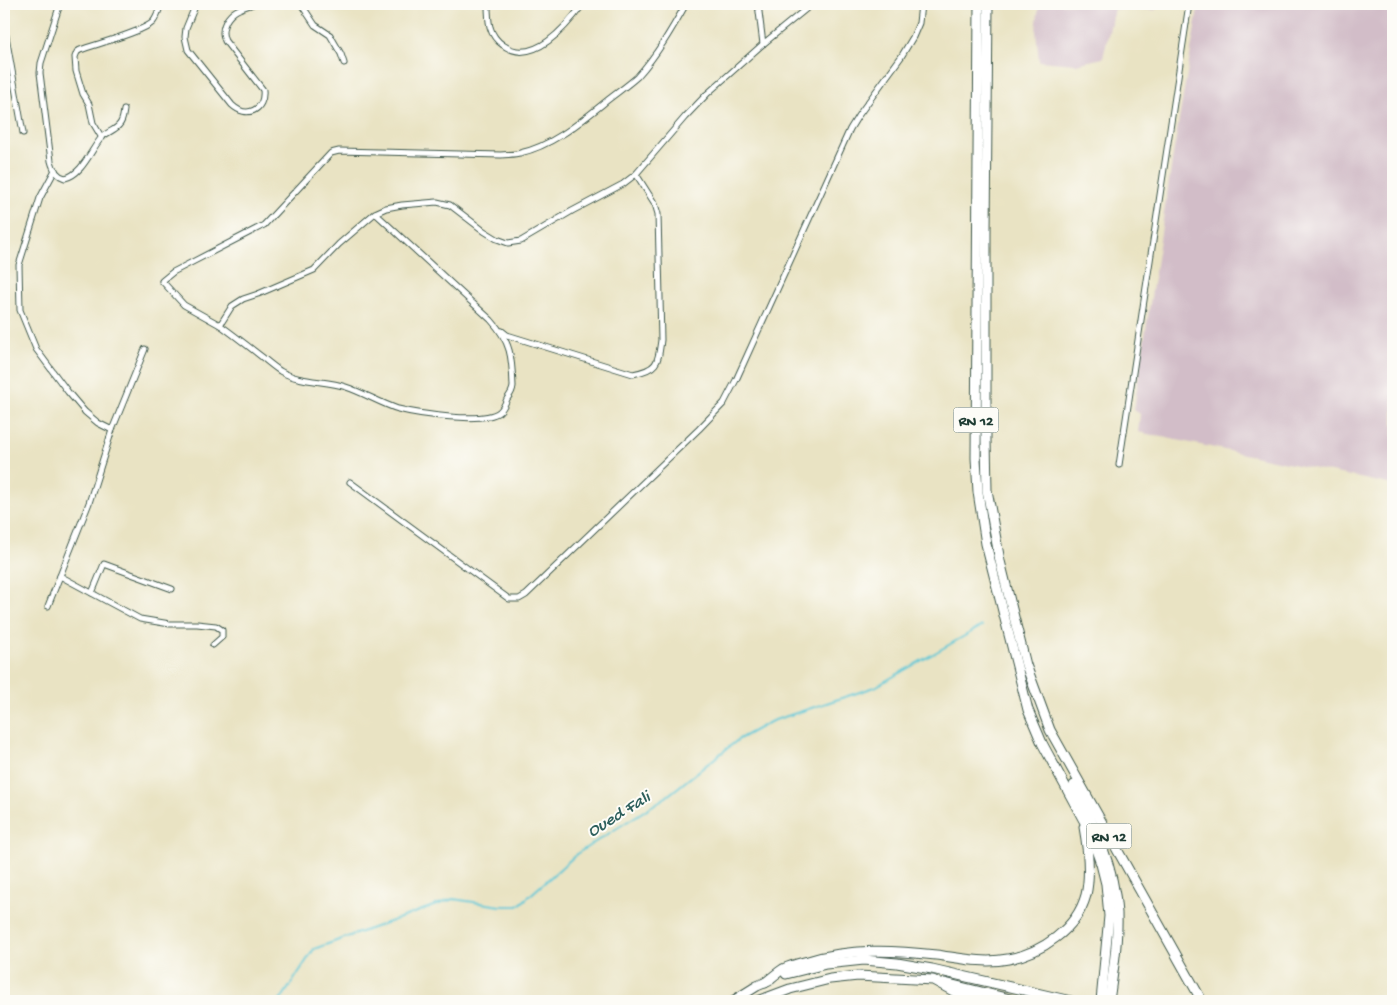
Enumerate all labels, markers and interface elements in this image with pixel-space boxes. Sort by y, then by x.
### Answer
road number: RN 12 [954,408,998,432]
water label: Oued Fali [584,786,657,843]
road number: RN 12 [1086,824,1132,848]

